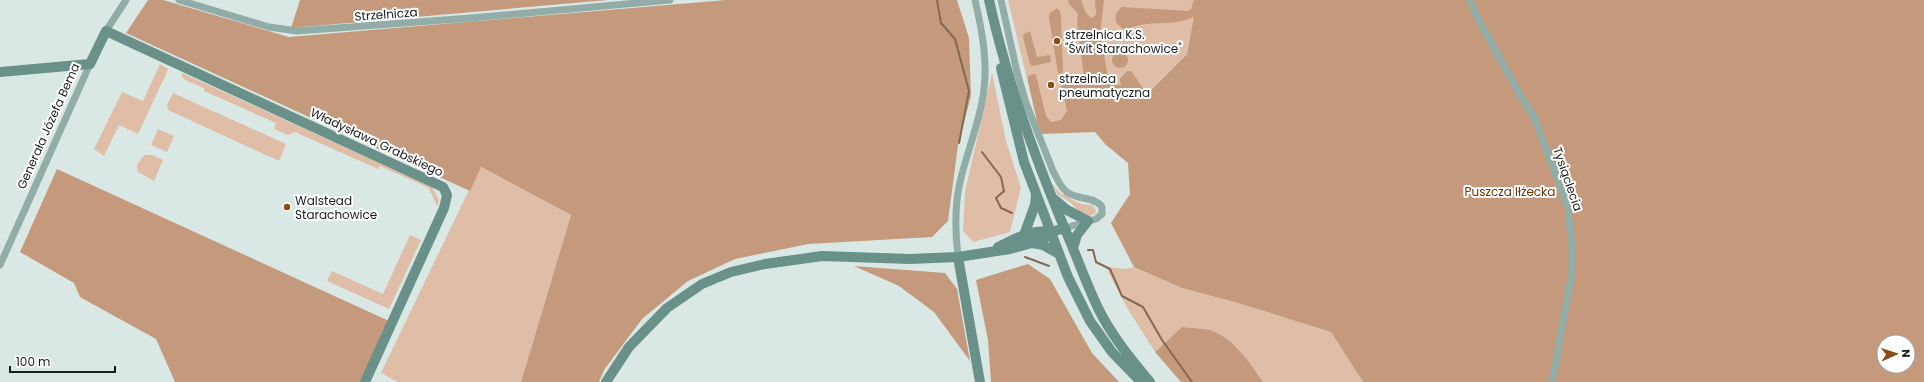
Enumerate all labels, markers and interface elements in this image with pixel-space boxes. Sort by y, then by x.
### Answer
street label: Strzelnicza [354,3,418,25]
place label: strzelnica K.S. "Świt Starachowice" [1065,26,1182,57]
marker: strzelnica K.S. "Świt Starachowice" [1052,36,1062,46]
street label: Generała Józefa Bema [13,60,83,192]
place label: strzelnica pneumatyczna [1059,70,1150,101]
marker: strzelnica pneumatyczna [1046,80,1056,90]
street label: Władysława Grabskiego [308,104,447,180]
street label: Tysiąclecia [1549,145,1587,213]
park label: Puszcza Iłżecka [1465,183,1555,200]
place label: Walstead Starachowice [295,192,377,223]
marker: Walstead Starachowice [282,202,292,212]
north arrow [1876,334,1916,374]
scale bar [10,348,115,374]
text: N [1898,349,1914,358]
text: 100 m [16,353,50,370]

